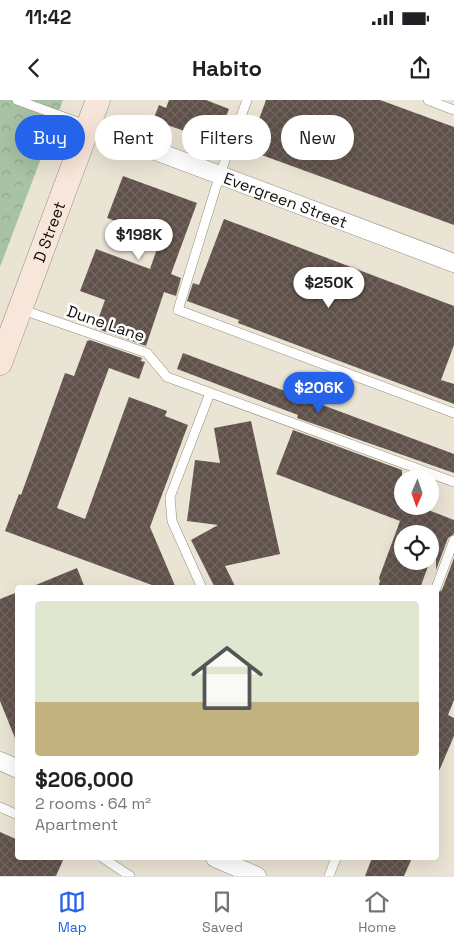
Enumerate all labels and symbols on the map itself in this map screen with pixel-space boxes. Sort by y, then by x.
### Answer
street label: Evergreen Street [221,168,350,233]
street label: D Street [28,198,70,265]
pin: $198K [104,219,174,261]
pin: $250K [294,266,364,309]
street label: Dune Lane [64,300,148,347]
pin: $206K [284,372,354,414]
north arrow [394,470,439,515]

